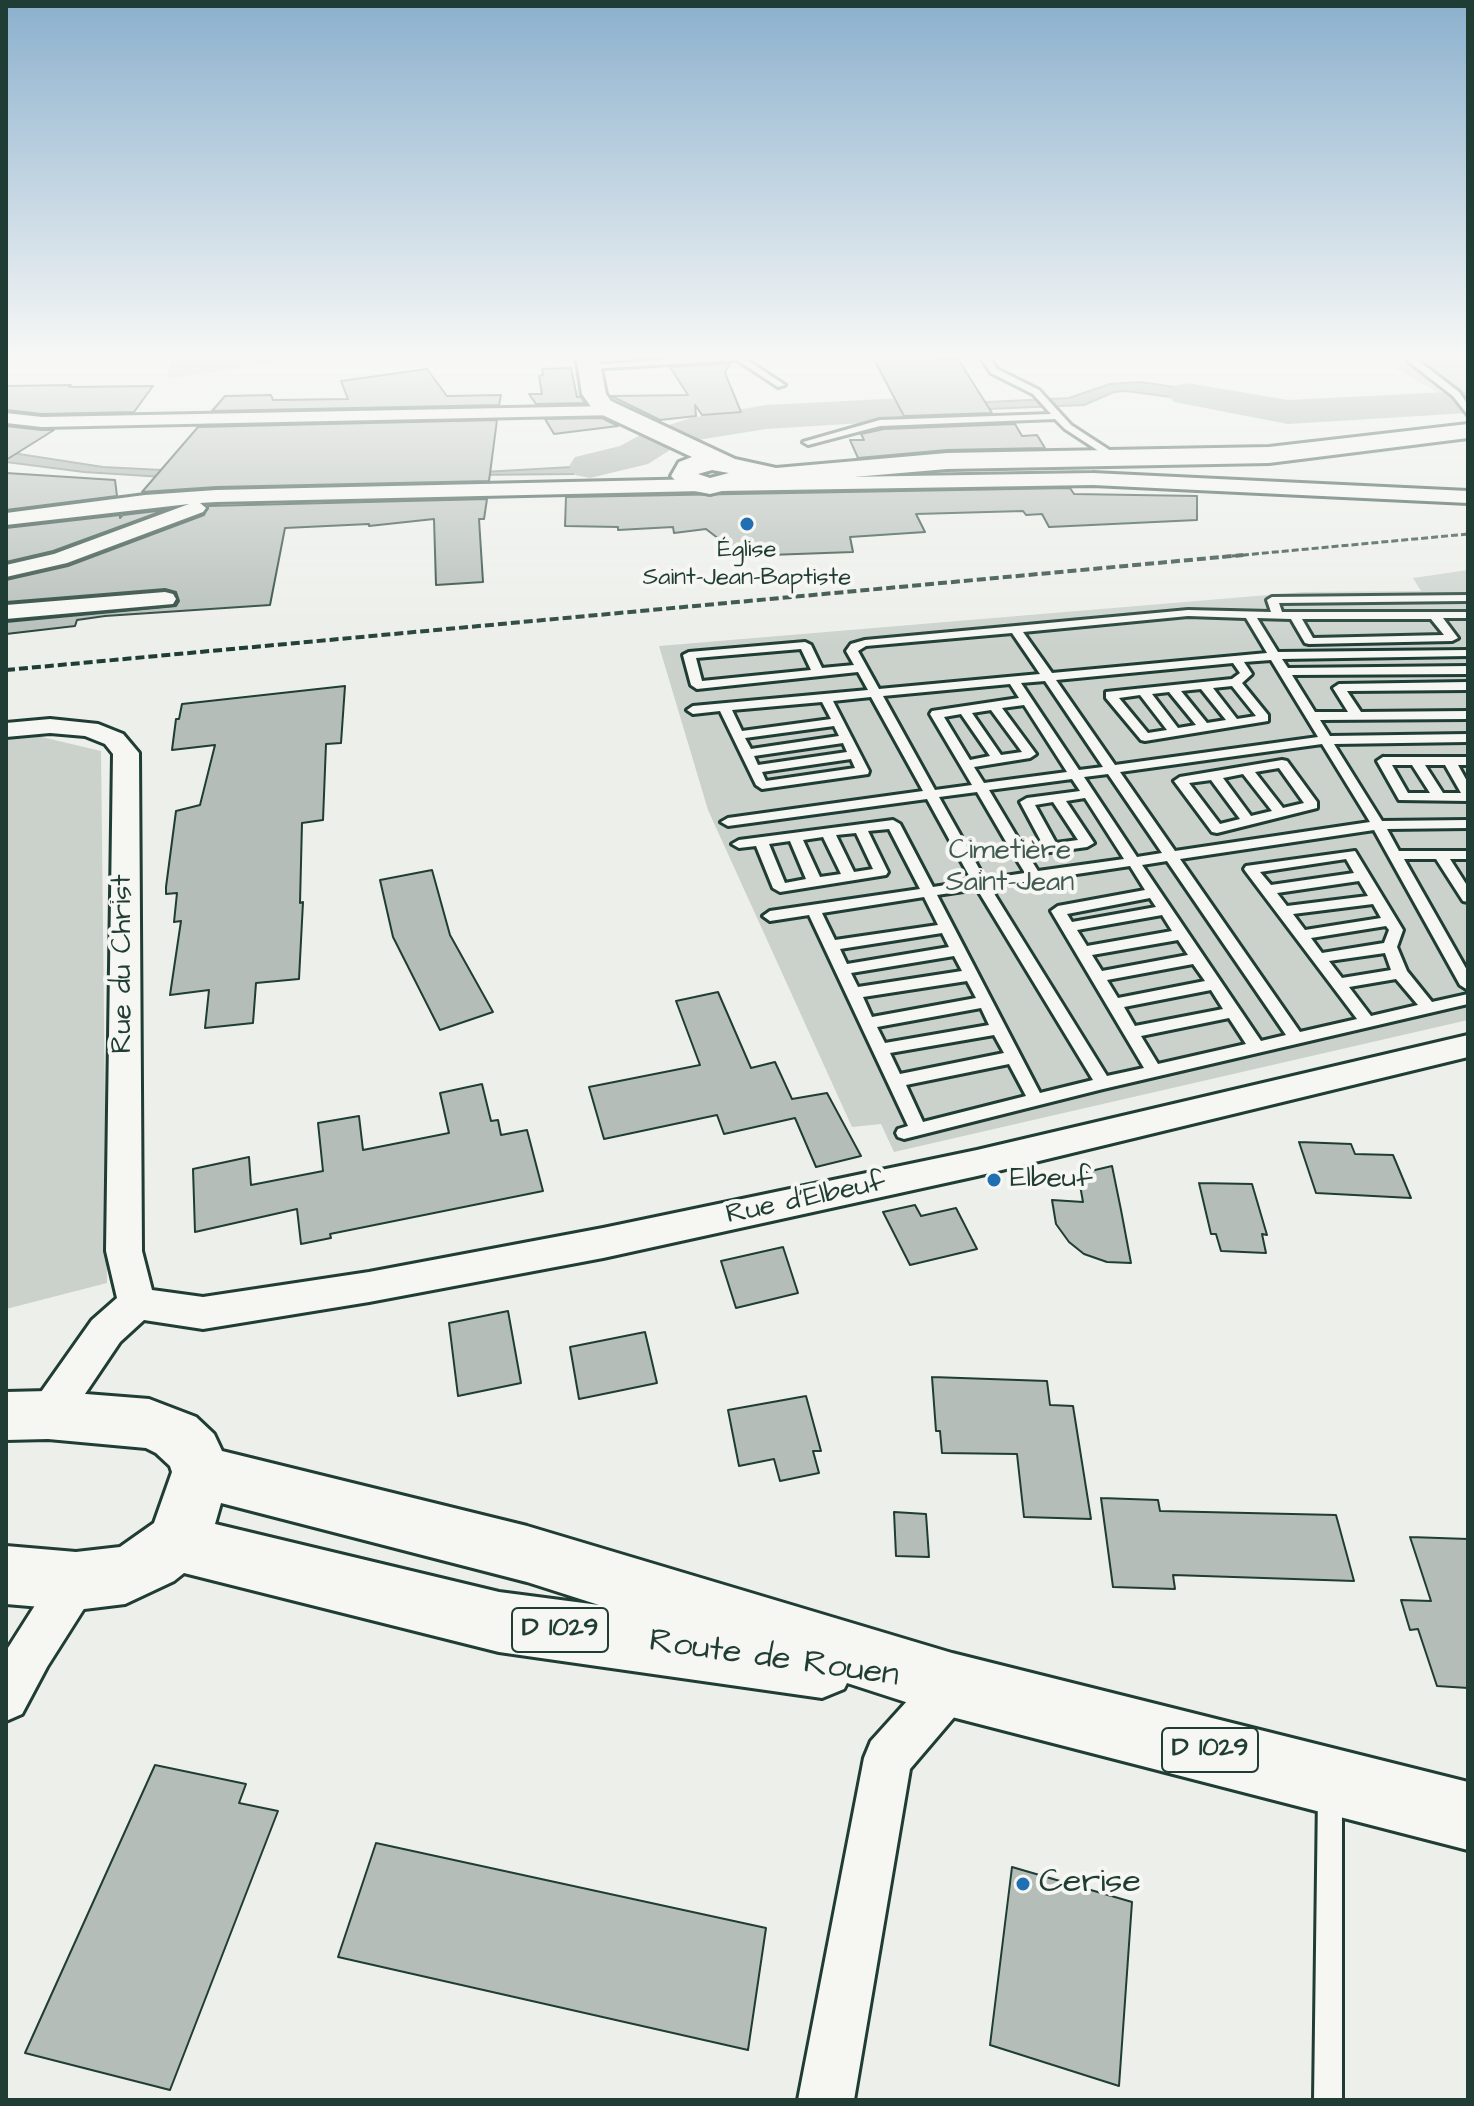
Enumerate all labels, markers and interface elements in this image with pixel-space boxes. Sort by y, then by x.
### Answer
marker: Église Saint-Jean-Baptiste [738,515,756,533]
place label: Église Saint-Jean-Baptiste [643,537,851,593]
park label: Cimetière Saint-Jean [946,835,1074,901]
street label: Rue du Christ [107,874,141,1054]
place label: Elbeuf [1010,1163,1093,1197]
street label: Rue d'Elbeuf [723,1167,889,1233]
marker: Elbeuf [985,1171,1003,1189]
road number: D 1029 [512,1608,608,1652]
street label: Route de Rouen [646,1622,902,1698]
road number: D 1029 [1162,1728,1258,1772]
place label: Cerise [1039,1864,1141,1904]
marker: Cerise [1014,1875,1032,1893]

